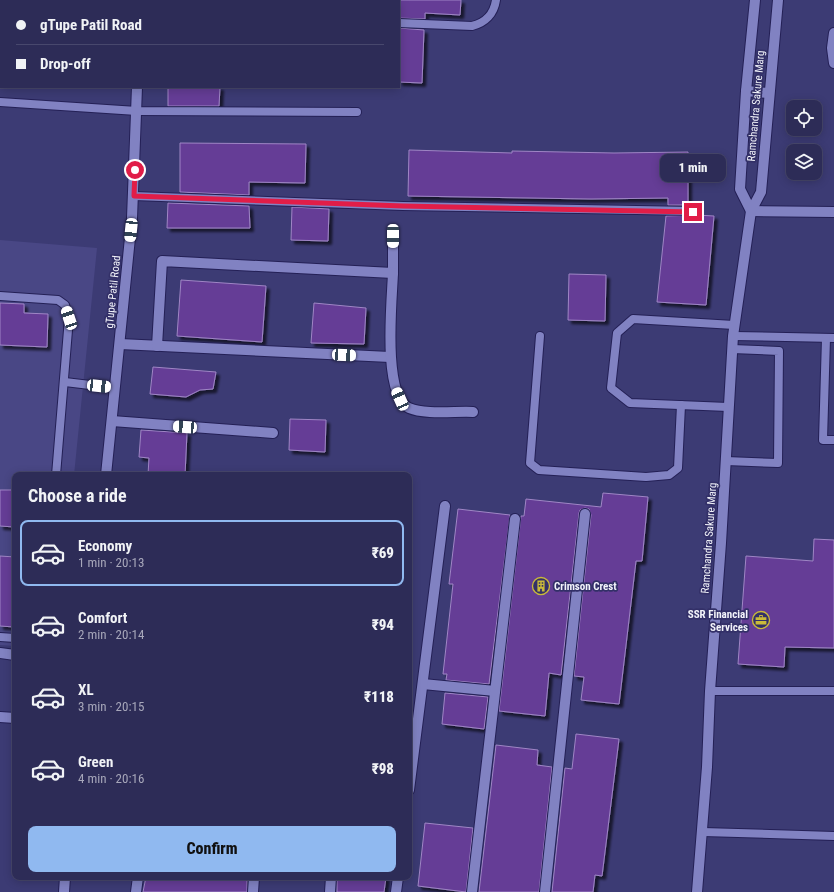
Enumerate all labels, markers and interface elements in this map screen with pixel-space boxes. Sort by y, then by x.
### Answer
text: gTupe Patil Road [40,16,142,34]
street label: Ramchandra Sakure Marg [745,50,767,162]
text: Drop-off [40,55,91,73]
map controls [786,100,822,180]
button: locate [786,100,822,136]
button: layers [786,144,822,180]
callout: 1 min [660,154,726,182]
text: 1 min [679,160,707,175]
route start [126,161,144,179]
route end [684,203,702,221]
car [124,217,138,243]
car [387,224,399,248]
street label: gTupe Patil Road [103,255,123,329]
car [60,305,78,331]
car [332,348,356,362]
car [86,379,112,393]
car [390,386,410,412]
car [173,420,197,434]
street label: Ramchandra Sakure Marg [699,482,719,594]
text: Choose a ride [28,485,127,506]
icon: car [30,535,66,571]
text: Economy [78,537,132,555]
text: ₹69 [372,544,394,562]
text: 1 min · 20:13 [78,555,144,570]
building icon: Crimson Crest [531,576,551,596]
place label: Crimson Crest [554,580,617,593]
icon: car [30,607,66,643]
place label: SSR Financial Services [688,608,748,634]
text: Comfort [78,609,127,627]
office icon: SSR Financial Services [751,610,771,630]
text: ₹94 [372,616,394,634]
text: 2 min · 20:14 [78,627,144,642]
icon: car [30,679,66,715]
text: XL [78,681,94,699]
text: ₹118 [364,688,394,706]
text: 3 min · 20:15 [78,699,144,714]
icon: car [30,751,66,787]
text: Green [78,753,113,771]
text: ₹98 [372,760,394,778]
text: 4 min · 20:16 [78,771,144,786]
button: Confirm [28,826,396,872]

